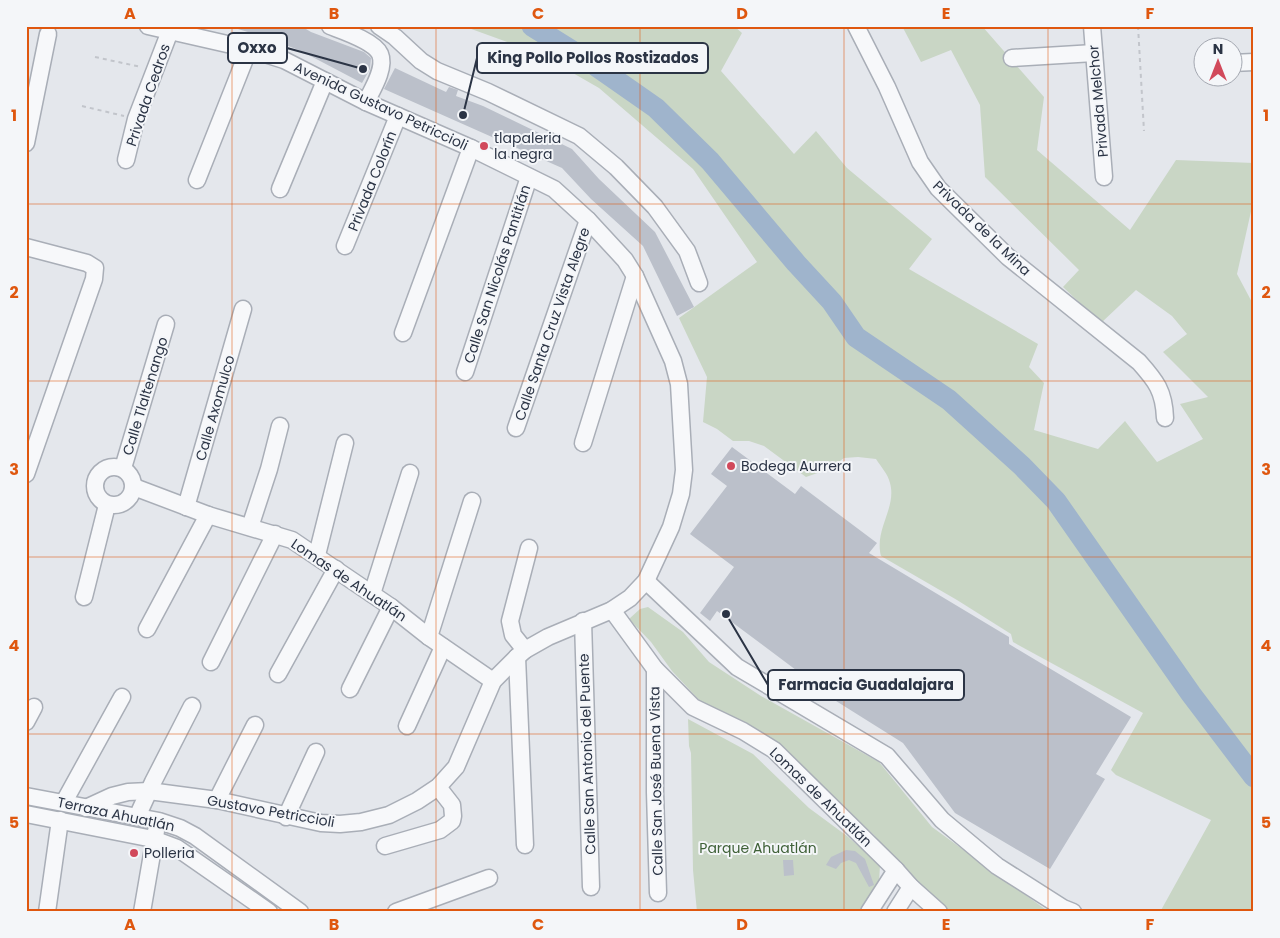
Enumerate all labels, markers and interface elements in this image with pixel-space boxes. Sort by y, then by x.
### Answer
text: A [124,2,136,25]
text: B [329,2,339,25]
text: C [532,2,544,25]
text: D [736,2,748,25]
text: E [942,2,950,25]
text: F [1146,2,1155,25]
callout: Oxxo [228,33,287,63]
text: Oxxo [238,37,277,58]
north arrow [1192,38,1242,88]
text: N [1213,39,1223,59]
street label: Privada Cedros [121,41,175,149]
callout: King Pollo Pollos Rostizados [477,43,708,73]
street label: Privada Melchor [1083,44,1113,158]
text: King Pollo Pollos Rostizados [487,47,699,68]
street label: Avenida Gustavo Petriccioli [291,57,471,155]
text: 1 [11,104,17,127]
text: 1 [1263,104,1269,127]
street label: Privada Colorín [343,128,401,234]
place label: tlapaleria la negra [494,128,561,164]
marker: tlapaleria la negra [478,140,490,152]
street label: Privada de la Mina [929,176,1035,280]
street label: Calle San Nicolás Pantitlán [459,182,535,366]
street label: Calle Santa Cruz Vista Alegre [509,224,595,423]
text: 2 [9,281,19,304]
text: 2 [1261,281,1271,304]
street label: Calle Tlaltenango [117,334,173,458]
street label: Calle Axomulco [190,353,240,463]
place label: Bodega Aurrera [741,456,852,476]
text: 3 [9,458,19,481]
text: 3 [1261,458,1271,481]
marker: Bodega Aurrera [725,460,737,472]
street label: Lomas de Ahuatlán [287,534,411,626]
text: 4 [9,634,20,657]
text: 4 [1261,634,1272,657]
street label: Calle San Antonio del Puente [573,653,601,855]
callout: Farmacia Guadalajara [768,670,964,700]
text: Farmacia Guadalajara [778,674,954,695]
street label: Calle San José Buena Vista [644,686,668,876]
street label: Lomas de Ahuatlán [765,743,877,851]
street label: Gustavo Petriccioli [206,790,336,832]
street label: Terraza Ahuatlán [55,792,177,836]
text: 5 [9,811,19,834]
text: 5 [1261,811,1271,834]
park label: Parque Ahuatlán [699,838,817,858]
place label: Polleria [144,843,195,863]
marker: Polleria [128,847,140,859]
text: A [124,913,136,936]
text: B [329,913,339,936]
text: C [532,913,544,936]
text: D [736,913,748,936]
text: E [942,913,950,936]
text: F [1146,913,1155,936]

